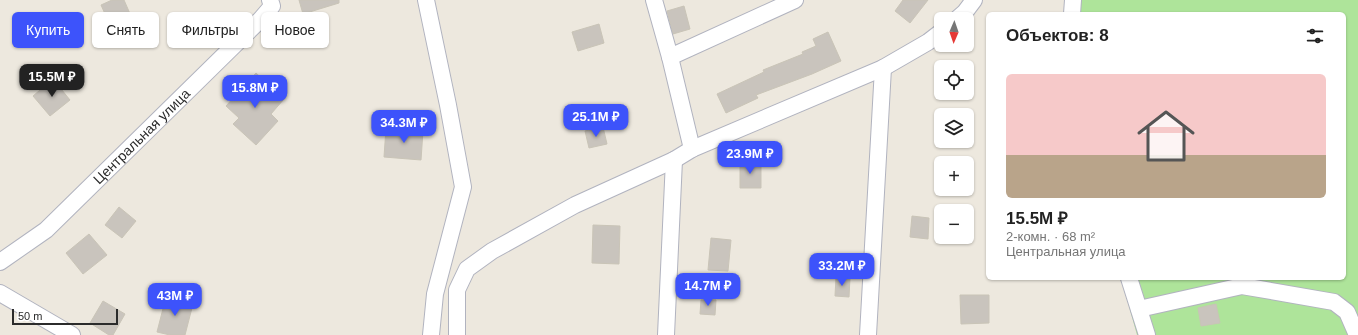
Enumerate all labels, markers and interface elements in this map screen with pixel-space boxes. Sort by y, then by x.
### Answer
chip: Купить [12,12,84,48]
chip: Снять [92,12,159,48]
chip: Фильтры [167,12,253,48]
chip: Новое [261,12,329,48]
north arrow [934,12,974,52]
map controls [934,12,974,244]
icon: filters [1304,25,1326,47]
text: Объектов: 8 [1006,26,1109,45]
button: locate [934,60,974,100]
pin: 15.5M ₽ [15,64,89,98]
text: 15.5M ₽ [28,69,76,84]
pin: 15.8M ₽ [218,75,292,109]
text: 15.8M ₽ [231,80,279,95]
street label: Центральная улица [90,85,193,187]
icon: home [1130,100,1202,172]
pin: 25.1M ₽ [559,104,633,138]
button: layers [934,108,974,148]
text: 25.1M ₽ [572,109,620,124]
pin: 34.3M ₽ [367,110,441,144]
text: 34.3M ₽ [380,115,428,130]
pin: 23.9M ₽ [713,141,787,175]
text: 23.9M ₽ [726,146,774,161]
button: + [934,156,974,196]
button: − [934,204,974,244]
text: 15.5M ₽ [1006,209,1068,228]
text: 2-комн. · 68 m² [1006,229,1095,244]
text: Центральная улица [1006,244,1126,259]
pin: 33.2M ₽ [805,253,879,287]
text: 33.2M ₽ [818,258,866,273]
pin: 14.7M ₽ [671,273,745,307]
text: 14.7M ₽ [684,278,732,293]
pin: 43M ₽ [147,283,203,317]
text: 43M ₽ [157,288,193,303]
scale bar [12,307,118,326]
text: 50 m [18,310,42,322]

